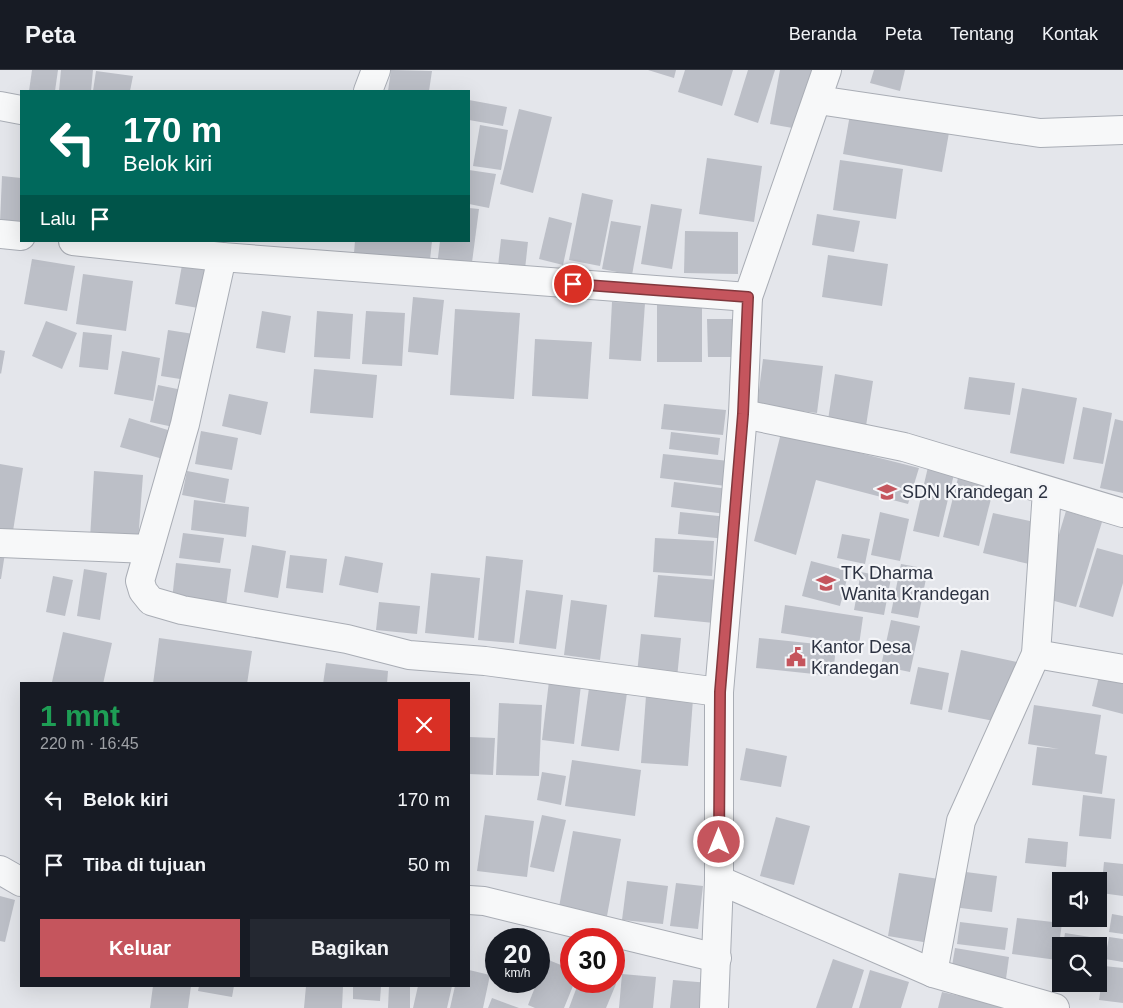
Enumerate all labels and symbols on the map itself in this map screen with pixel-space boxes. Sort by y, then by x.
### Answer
pin [552,263,594,305]
school or university icon: SDN Krandegan 2 [876,481,898,503]
place label: SDN Krandegan 2 [902,482,1048,502]
place label: TK Dharma Wanita Krandegan [841,563,989,604]
school or university icon: TK Dharma Wanita Krandegan [815,572,837,594]
place label: Kantor Desa Krandegan [811,637,912,678]
public building icon: Kantor Desa Krandegan [785,646,807,668]
position arrow [692,815,744,867]
speed limit sign: 30 [560,928,625,993]

